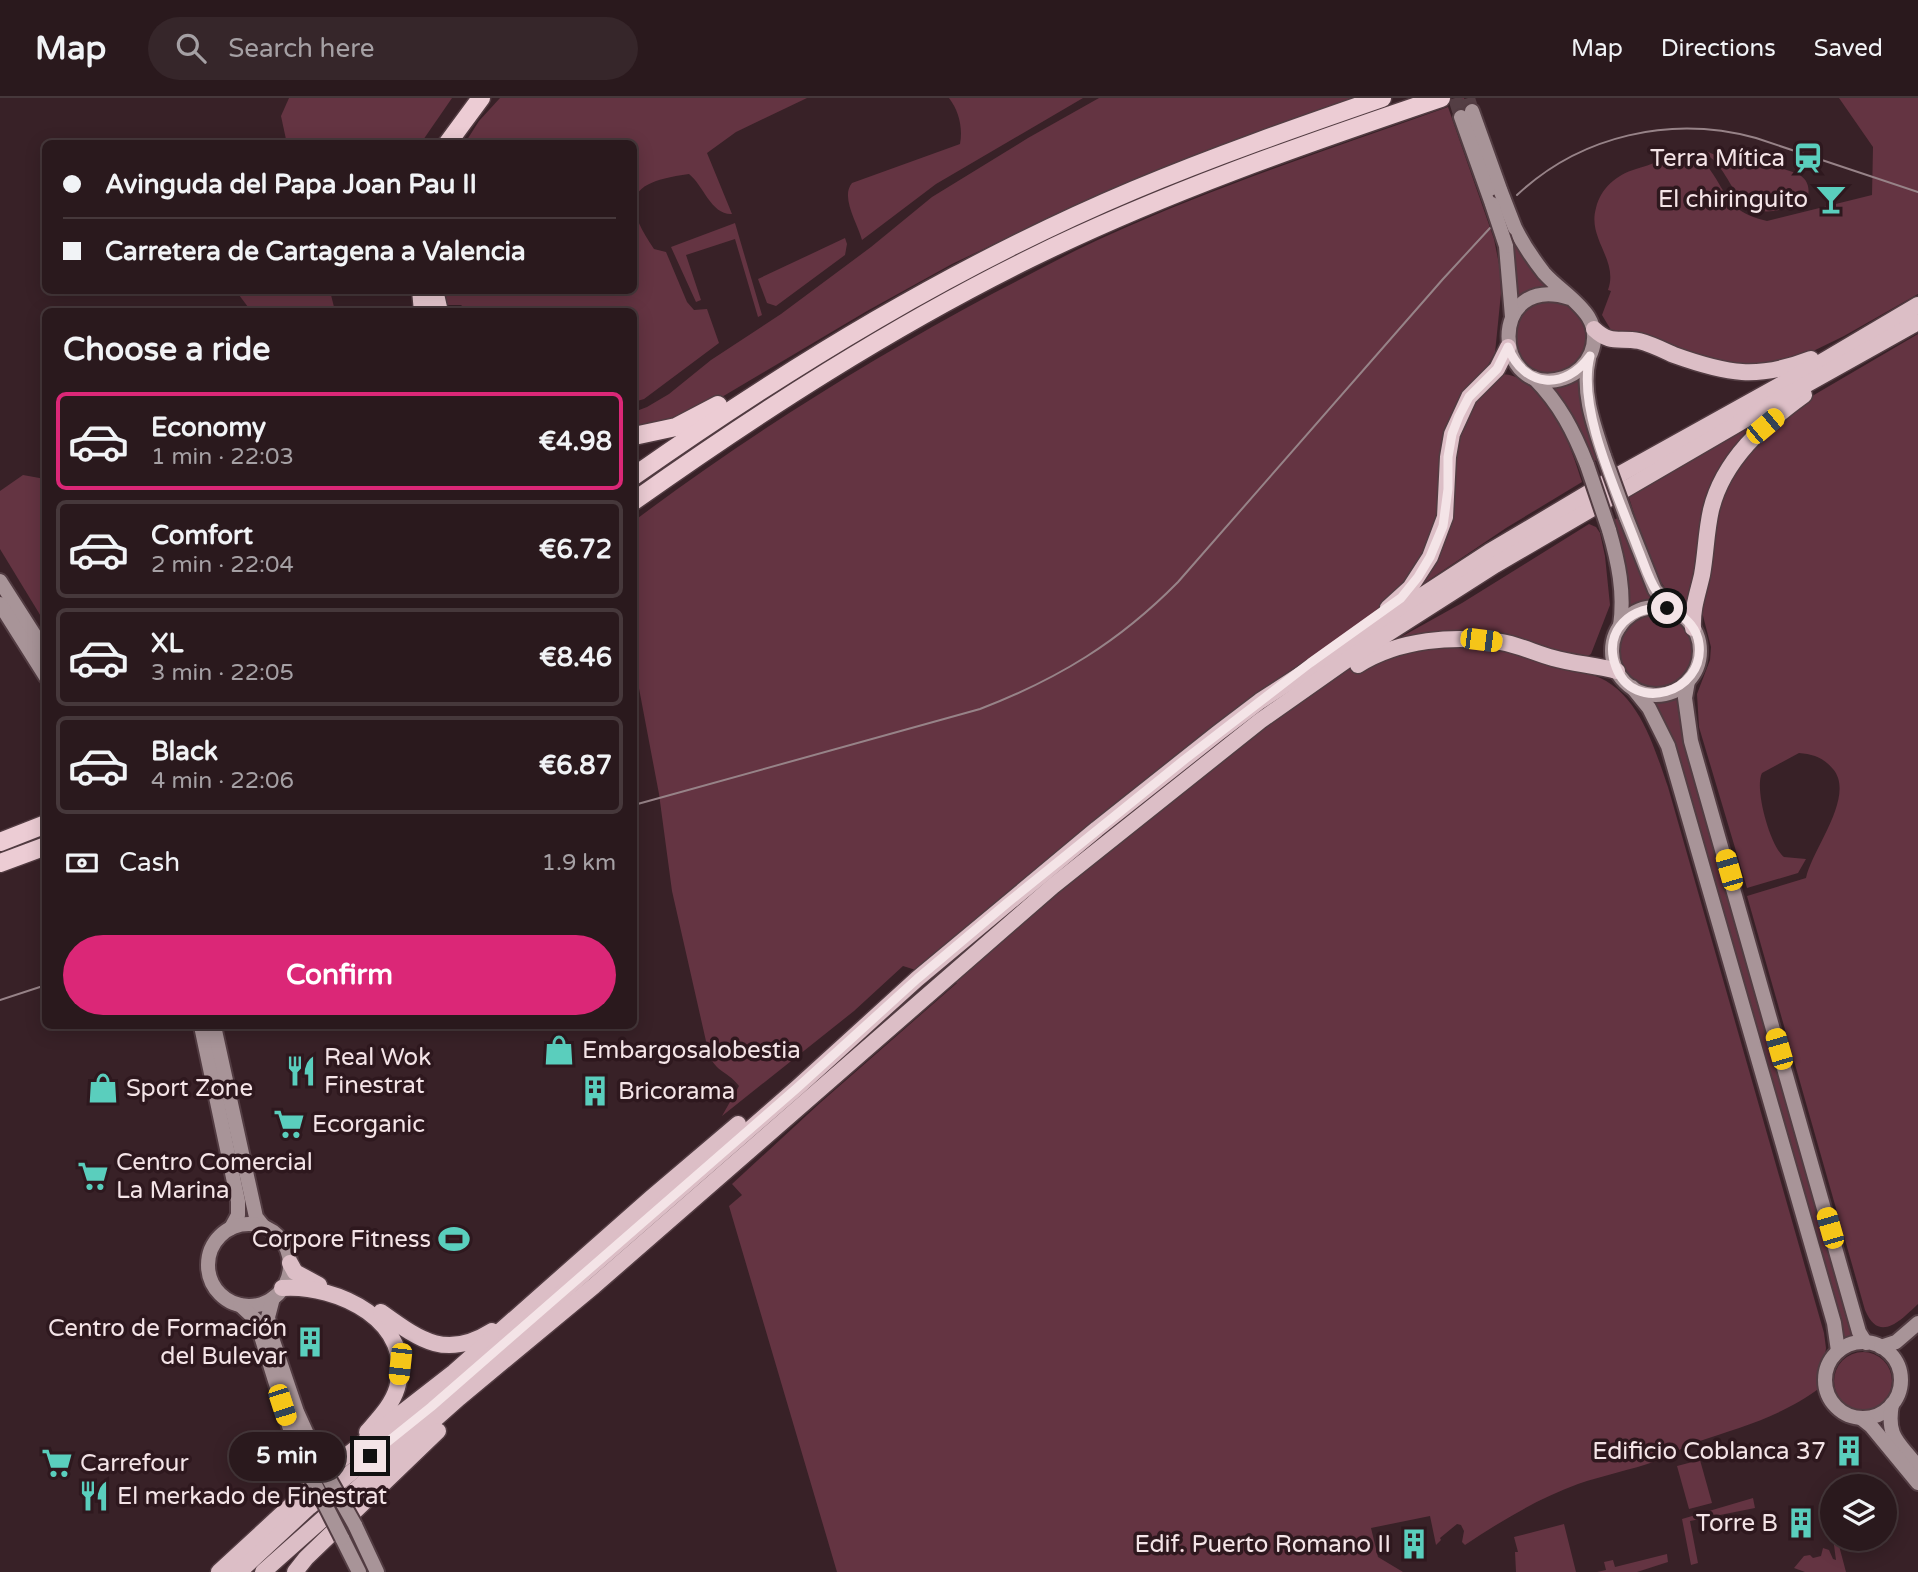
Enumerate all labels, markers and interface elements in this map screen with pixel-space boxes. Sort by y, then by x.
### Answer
search box [148,17,638,80]
text: Map [35,29,106,68]
icon: search [172,29,210,67]
text: Search here [228,33,374,64]
text: Map [1571,34,1623,63]
text: Directions [1661,34,1776,63]
text: Saved [1814,34,1883,63]
station icon: Terra Mítica [1791,141,1825,175]
place label: Terra Mítica [1650,144,1785,173]
text: Avinguda del Papa Joan Pau II [105,169,477,200]
bar icon: El chiringuito [1814,182,1848,216]
place label: El chiringuito [1658,185,1808,214]
text: Carretera de Cartagena a Valencia [105,236,526,267]
text: Choose a ride [63,331,270,369]
car [1743,404,1788,448]
icon: car [67,410,130,473]
text: Economy [151,412,266,443]
text: €4.98 [539,426,612,457]
text: 1 min · 22:03 [151,443,294,471]
icon: car [67,518,130,581]
text: Comfort [151,520,253,551]
text: €6.72 [539,534,612,565]
text: 2 min · 22:04 [151,551,294,579]
route start [1651,592,1683,624]
icon: car [67,626,130,689]
car [1459,627,1504,653]
text: XL [151,628,183,659]
text: €8.46 [539,642,612,673]
text: 3 min · 22:05 [151,659,294,687]
icon: car [67,734,130,797]
text: Black [151,736,218,767]
text: €6.87 [539,750,612,781]
text: 4 min · 22:06 [151,767,294,795]
icon: cash [63,844,101,882]
text: Cash [119,847,180,878]
car [1714,847,1745,893]
text: 1.9 km [542,849,616,877]
button: Confirm [63,935,616,1015]
car [1764,1026,1795,1072]
shop icon: Embargosalobestia [542,1033,576,1067]
place label: Embargosalobestia [582,1036,801,1065]
place label: Real Wok Finestrat [324,1043,431,1100]
restaurant icon: Real Wok Finestrat [284,1054,318,1088]
shop icon: Sport Zone [86,1071,120,1105]
place label: Sport Zone [126,1074,253,1103]
building icon: Bricorama [578,1074,612,1108]
place label: Bricorama [618,1077,735,1106]
supermarket icon: Ecorganic [272,1107,306,1141]
place label: Ecorganic [312,1110,425,1139]
place label: Centro Comercial La Marina [116,1148,313,1205]
supermarket icon: Centro Comercial La Marina [76,1159,110,1193]
car [1815,1205,1846,1251]
sports icon: Corpore Fitness [437,1222,471,1256]
place label: Corpore Fitness [252,1225,431,1254]
place label: Centro de Formación del Bulevar [48,1314,288,1371]
building icon: Centro de Formación del Bulevar [293,1325,327,1359]
car [388,1342,413,1386]
car [266,1382,299,1428]
callout: 5 min [230,1432,346,1480]
building icon: Edificio Coblanca 37 [1832,1434,1866,1468]
place label: Edificio Coblanca 37 [1592,1437,1826,1466]
route end [354,1440,386,1472]
text: 5 min [256,1442,318,1470]
supermarket icon: Carrefour [40,1446,74,1480]
place label: Carrefour [80,1449,189,1478]
map controls [1820,1474,1897,1551]
button: layers [1820,1474,1897,1551]
restaurant icon: El merkado de Finestrat [77,1479,111,1513]
place label: El merkado de Finestrat [117,1482,387,1511]
building icon: Torre B [1784,1506,1818,1540]
place label: Torre B [1696,1509,1778,1538]
building icon: Edif. Puerto Romano II [1397,1527,1431,1561]
place label: Edif. Puerto Romano II [1134,1530,1391,1559]

